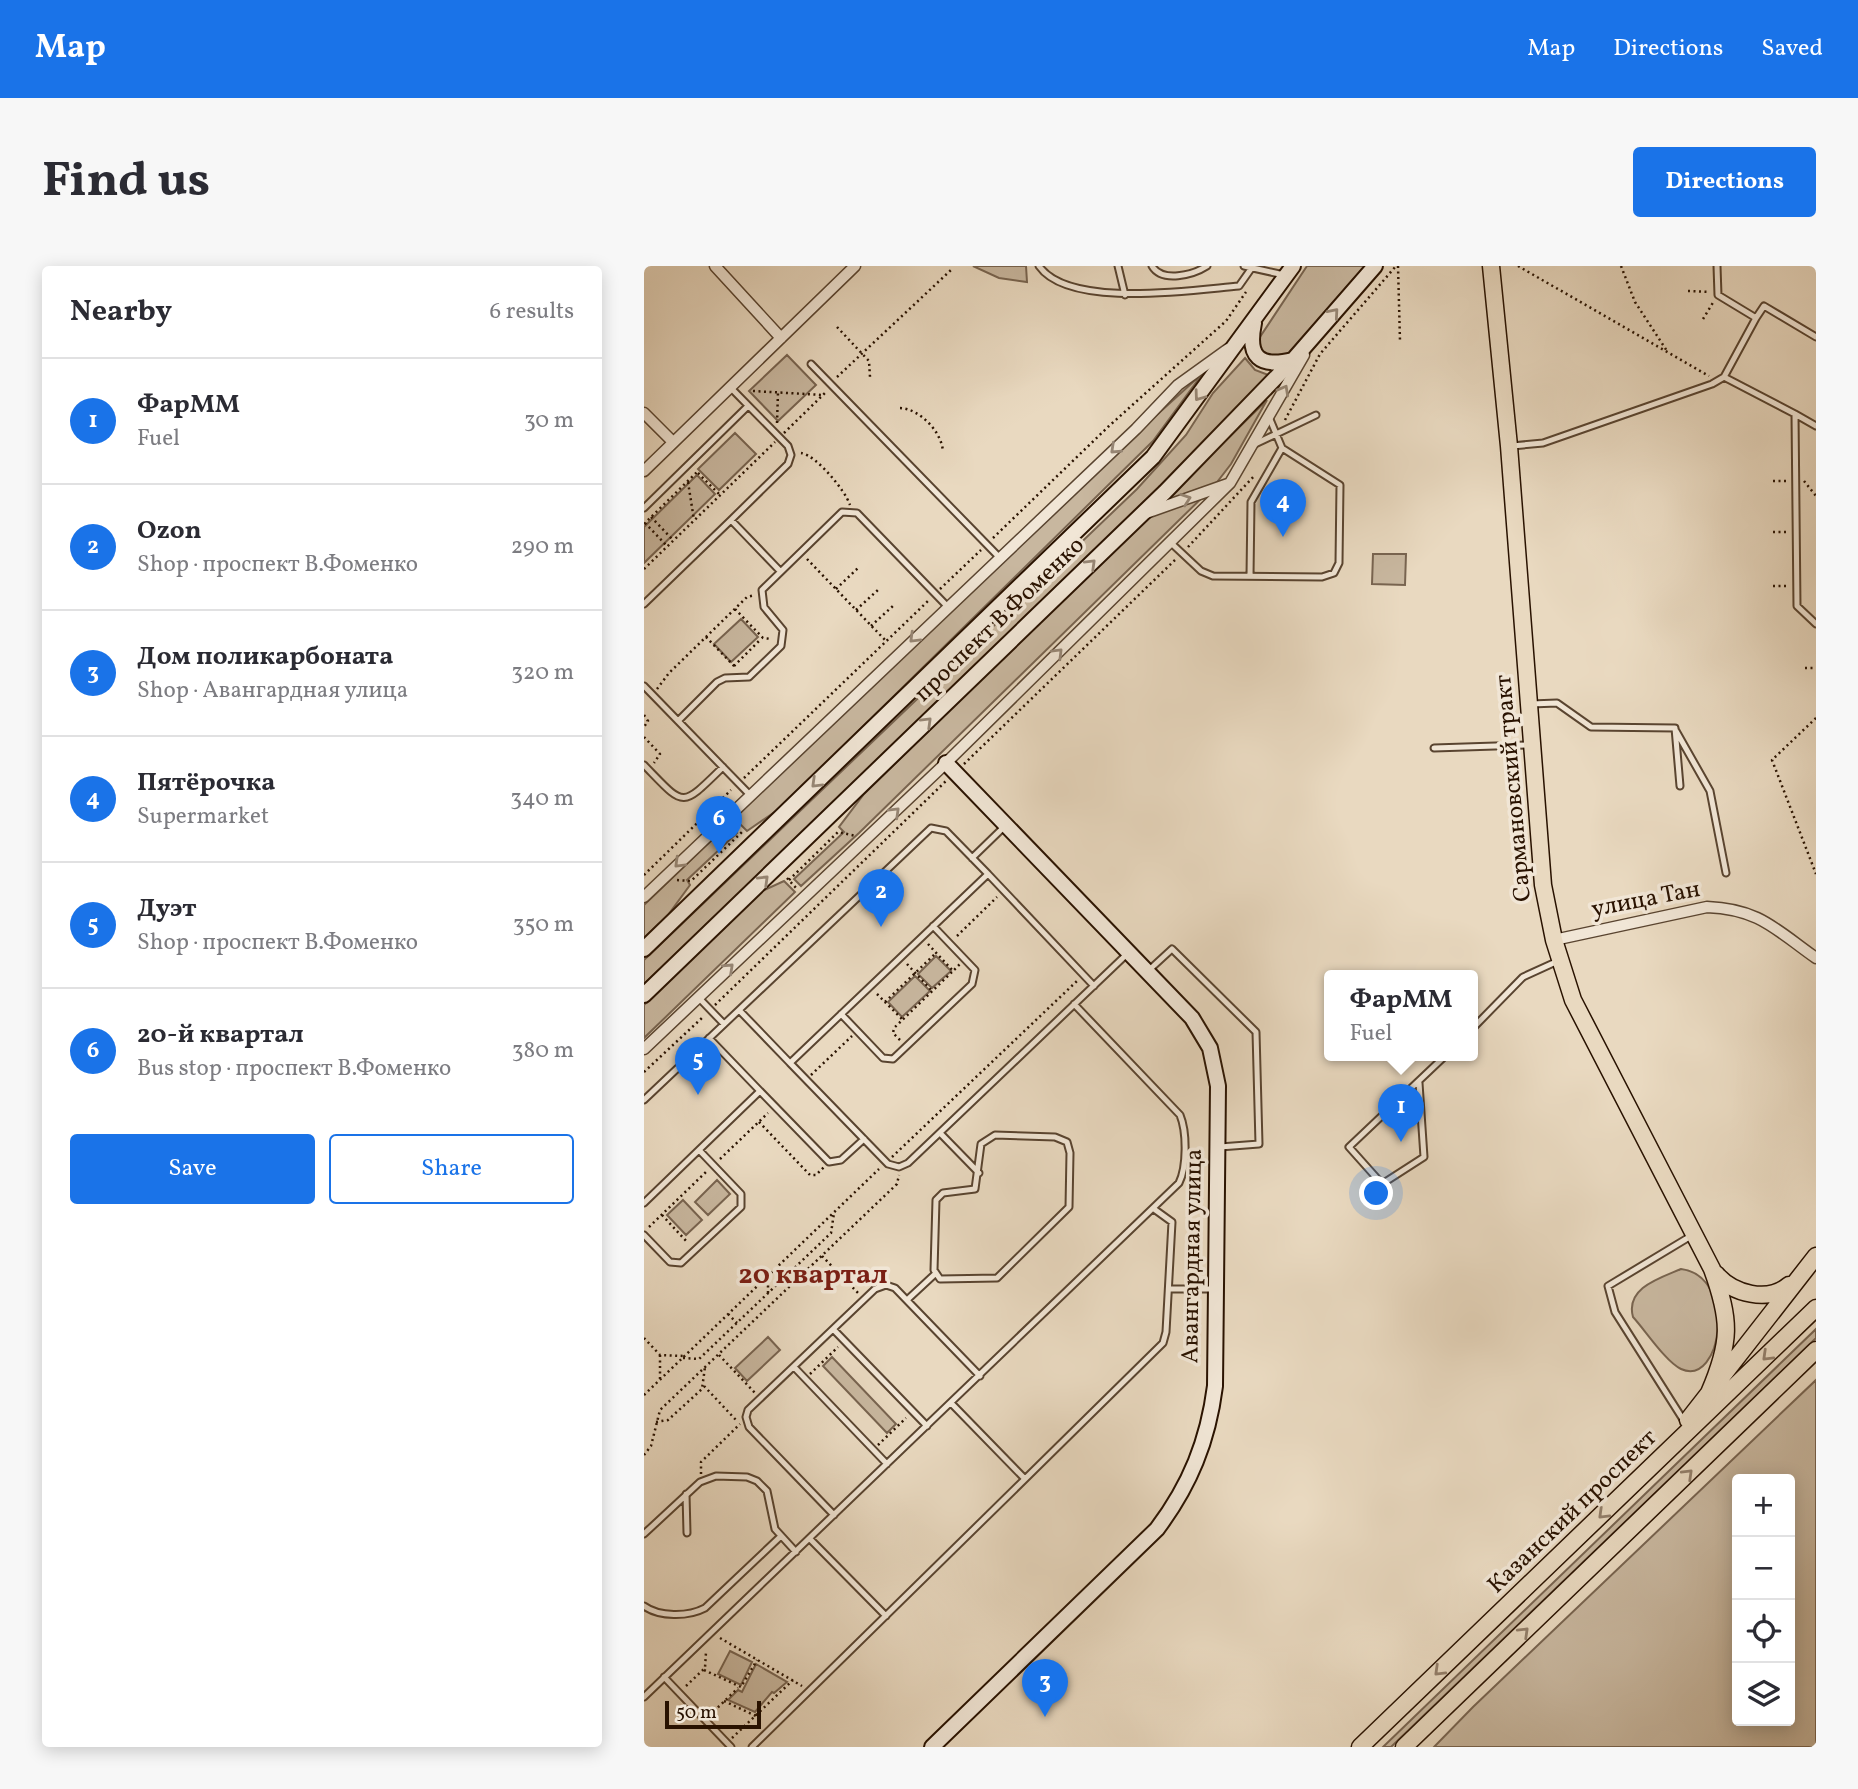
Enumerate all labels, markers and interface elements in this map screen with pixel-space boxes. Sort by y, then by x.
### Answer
text: Map [35,26,106,72]
text: Map [1527,32,1575,66]
text: Directions [1613,32,1723,66]
text: Saved [1761,32,1823,66]
button: Directions [1633,147,1816,217]
text: Find us [42,148,210,217]
text: Nearby [70,291,172,333]
text: 6 results [490,296,574,328]
one-way arrow [1326,308,1338,321]
one-way arrow [1276,384,1289,397]
text: ФарММ [137,387,240,423]
one-way arrow [1195,388,1207,401]
text: 1 [88,405,98,437]
text: 30 m [524,405,574,437]
text: Fuel [137,423,180,455]
one-way arrow [1110,440,1123,453]
pin: 4 [1260,479,1306,537]
one-way arrow [1180,493,1192,507]
text: Ozon [137,513,202,549]
street label: проспект В.Фоменко [907,530,1093,710]
text: 2 [87,531,99,563]
text: 290 m [511,531,574,563]
text: Shop · проспект В.Фоменко [137,549,418,581]
one-way arrow [1083,559,1096,572]
one-way arrow [909,630,922,643]
text: Дом поликарбоната [137,639,393,675]
one-way arrow [1049,648,1062,661]
text: 3 [87,657,99,689]
text: 320 m [511,657,574,689]
street label: Сармановский тракт [1487,673,1541,903]
text: Shop · Авангардная улица [137,675,408,707]
one-way arrow [919,717,932,730]
text: Пятёрочка [137,765,275,801]
one-way arrow [811,775,824,788]
text: 4 [86,783,100,815]
text: 340 m [510,783,574,815]
pin: 6 [696,796,742,854]
text: Supermarket [137,801,269,833]
one-way arrow [886,807,899,820]
one-way arrow [674,855,687,868]
pin: 2 [858,869,904,927]
street label: улица Тан [1589,873,1703,927]
one-way arrow [756,875,769,888]
text: Дуэт [137,891,197,927]
text: 5 [87,909,99,941]
text: 350 m [513,909,574,941]
text: Shop · проспект В.Фоменко [137,927,418,959]
one-way arrow [721,964,734,976]
popup [1324,970,1478,1061]
text: ФарММ [1350,982,1452,1018]
text: 20-й квартал [137,1017,304,1053]
text: Fuel [1350,1018,1392,1050]
text: 6 [87,1035,99,1067]
text: 380 m [512,1035,574,1067]
pin: 5 [675,1037,721,1095]
text: Bus stop · проспект В.Фоменко [137,1053,451,1085]
pin: 1 [1378,1084,1424,1142]
button: Save [70,1134,315,1204]
button: Share [329,1134,574,1204]
street label: Авангардная улица [1174,1148,1212,1364]
your location [1359,1176,1393,1210]
district label: 20 квартал [738,1256,888,1295]
one-way arrow [1762,1347,1775,1360]
street label: Казанский проспект [1481,1422,1665,1602]
one-way arrow [1679,1469,1692,1482]
map controls [1732,1474,1795,1726]
button: + [1732,1474,1795,1537]
one-way arrow [1599,1505,1612,1518]
button: − [1732,1537,1795,1600]
button: locate [1732,1600,1795,1663]
one-way arrow [1516,1627,1529,1640]
pin: 3 [1022,1659,1068,1717]
one-way arrow [1434,1663,1447,1676]
button: layers [1732,1663,1795,1726]
scale bar [665,1698,761,1730]
text: 50 m [676,1700,717,1726]

